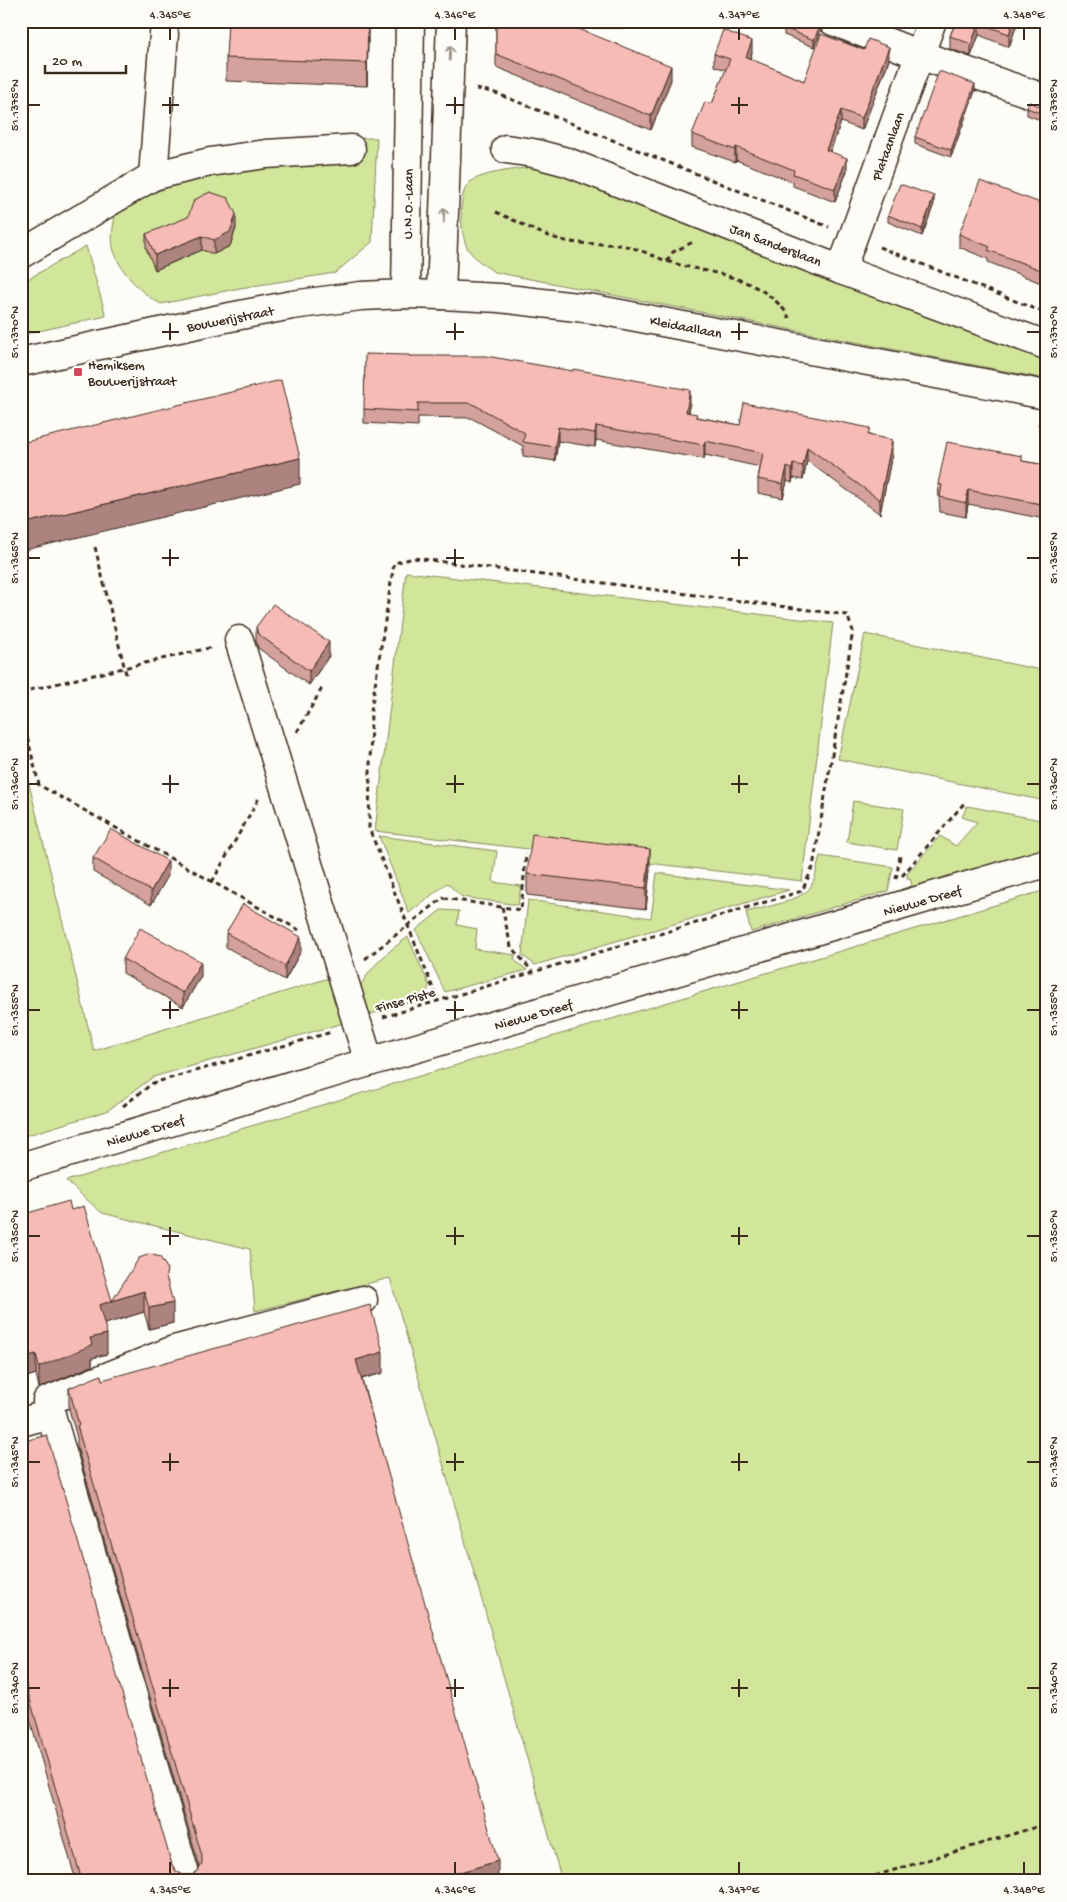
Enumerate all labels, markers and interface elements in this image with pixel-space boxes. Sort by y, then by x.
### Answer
text: 4.345°E [150,9,191,23]
text: 4.346°E [435,9,476,23]
text: 4.347°E [719,9,760,23]
text: 4.348°E [1004,9,1045,23]
scale bar [45,42,126,74]
one-way arrow [445,45,455,61]
text: 20 m [52,53,82,71]
text: 51.1375°N [9,79,23,131]
text: 51.1375°N [1048,79,1062,131]
street label: Plataanlaan [869,110,910,184]
street label: U.N.O.-Laan [400,168,419,239]
one-way arrow [439,208,449,224]
street label: Jan Sanderslaan [727,221,824,272]
street label: Bouwerijstraat [185,303,277,337]
text: 51.1370°N [9,306,23,358]
text: 51.1370°N [1048,306,1062,358]
street label: Kleidaallaan [648,313,723,344]
place label: Hemiksem Bouwerijstraat [87,358,178,391]
marker: Hemiksem Bouwerijstraat [72,366,84,378]
text: 51.1365°N [9,532,23,584]
text: 51.1365°N [1048,532,1062,584]
text: 51.1360°N [9,758,23,810]
text: 51.1360°N [1048,758,1062,810]
street label: Nieuwe Dreef [882,883,965,922]
text: 51.1355°N [9,984,23,1036]
text: 51.1355°N [1048,984,1062,1036]
street label: Finse Piste [373,985,438,1018]
street label: Nieuwe Dreef [493,997,576,1036]
street label: Nieuwe Dreef [105,1112,188,1152]
text: 51.1350°N [9,1210,23,1262]
text: 51.1350°N [1048,1210,1062,1262]
text: 51.1345°N [9,1436,23,1488]
text: 51.1345°N [1048,1436,1062,1488]
text: 51.1340°N [9,1662,23,1714]
text: 51.1340°N [1048,1662,1062,1714]
text: 4.345°E [150,1884,191,1898]
text: 4.346°E [435,1884,476,1898]
text: 4.347°E [719,1884,760,1898]
text: 4.348°E [1004,1884,1045,1898]

